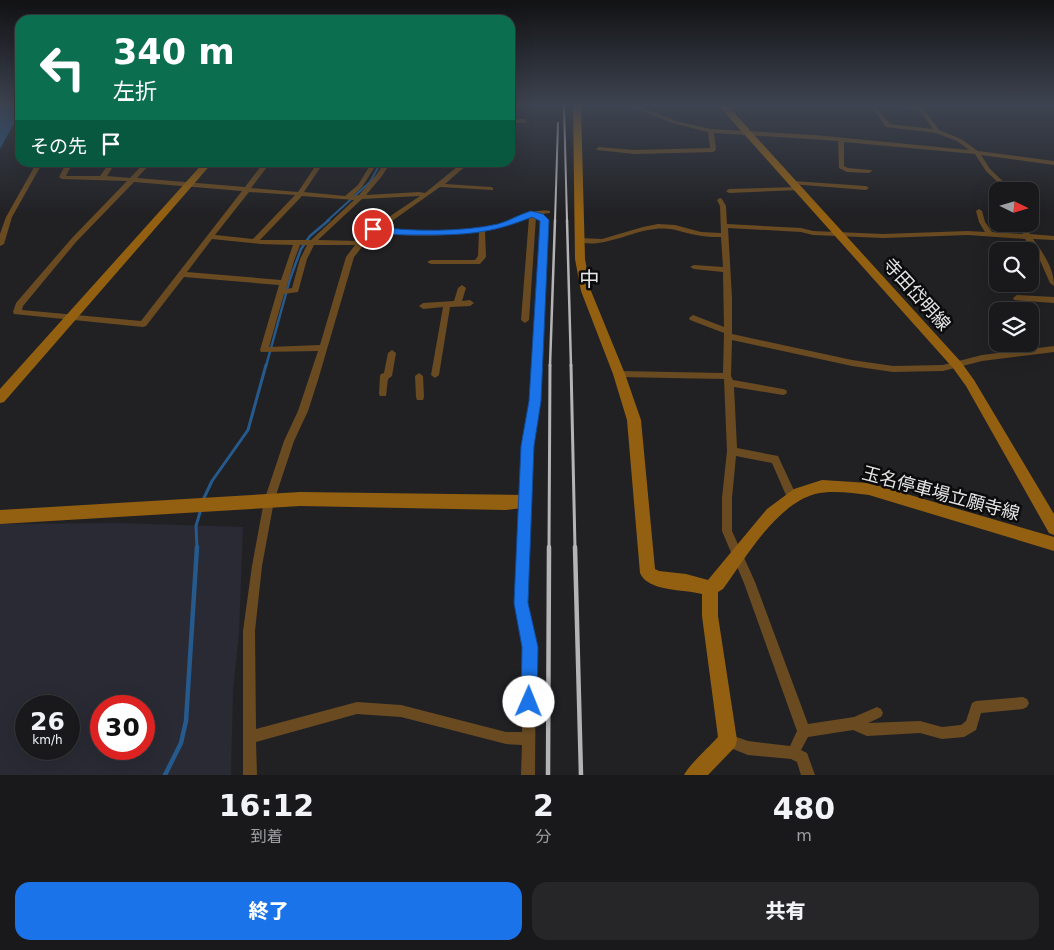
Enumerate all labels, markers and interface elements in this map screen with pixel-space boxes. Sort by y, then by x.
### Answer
text: 340 m [113,32,235,72]
icon: left [30,35,95,100]
text: 左折 [113,79,157,104]
icon: arrive [97,130,125,158]
text: その先 [30,135,87,157]
north arrow [989,182,1039,232]
map controls [989,182,1039,352]
pin [352,208,394,250]
icon: arrive [359,215,387,243]
button: search [989,242,1039,292]
street label: 寺田岱明線 [879,254,955,334]
district label: 中 [579,267,599,291]
button: layers [989,302,1039,352]
street label: 玉名停車場立願寺線 [860,462,1022,524]
position arrow [502,675,554,727]
speed limit sign: 30 [90,695,155,760]
text: 26 [30,707,65,736]
text: km/h [32,733,63,747]
text: 16:12 [219,788,314,823]
text: 2 [533,788,554,823]
text: 480 [773,791,835,826]
text: m [796,826,812,845]
text: 到着 [250,827,283,846]
text: 分 [535,827,551,846]
button: 終了 [15,882,522,940]
button: 共有 [532,882,1039,940]

